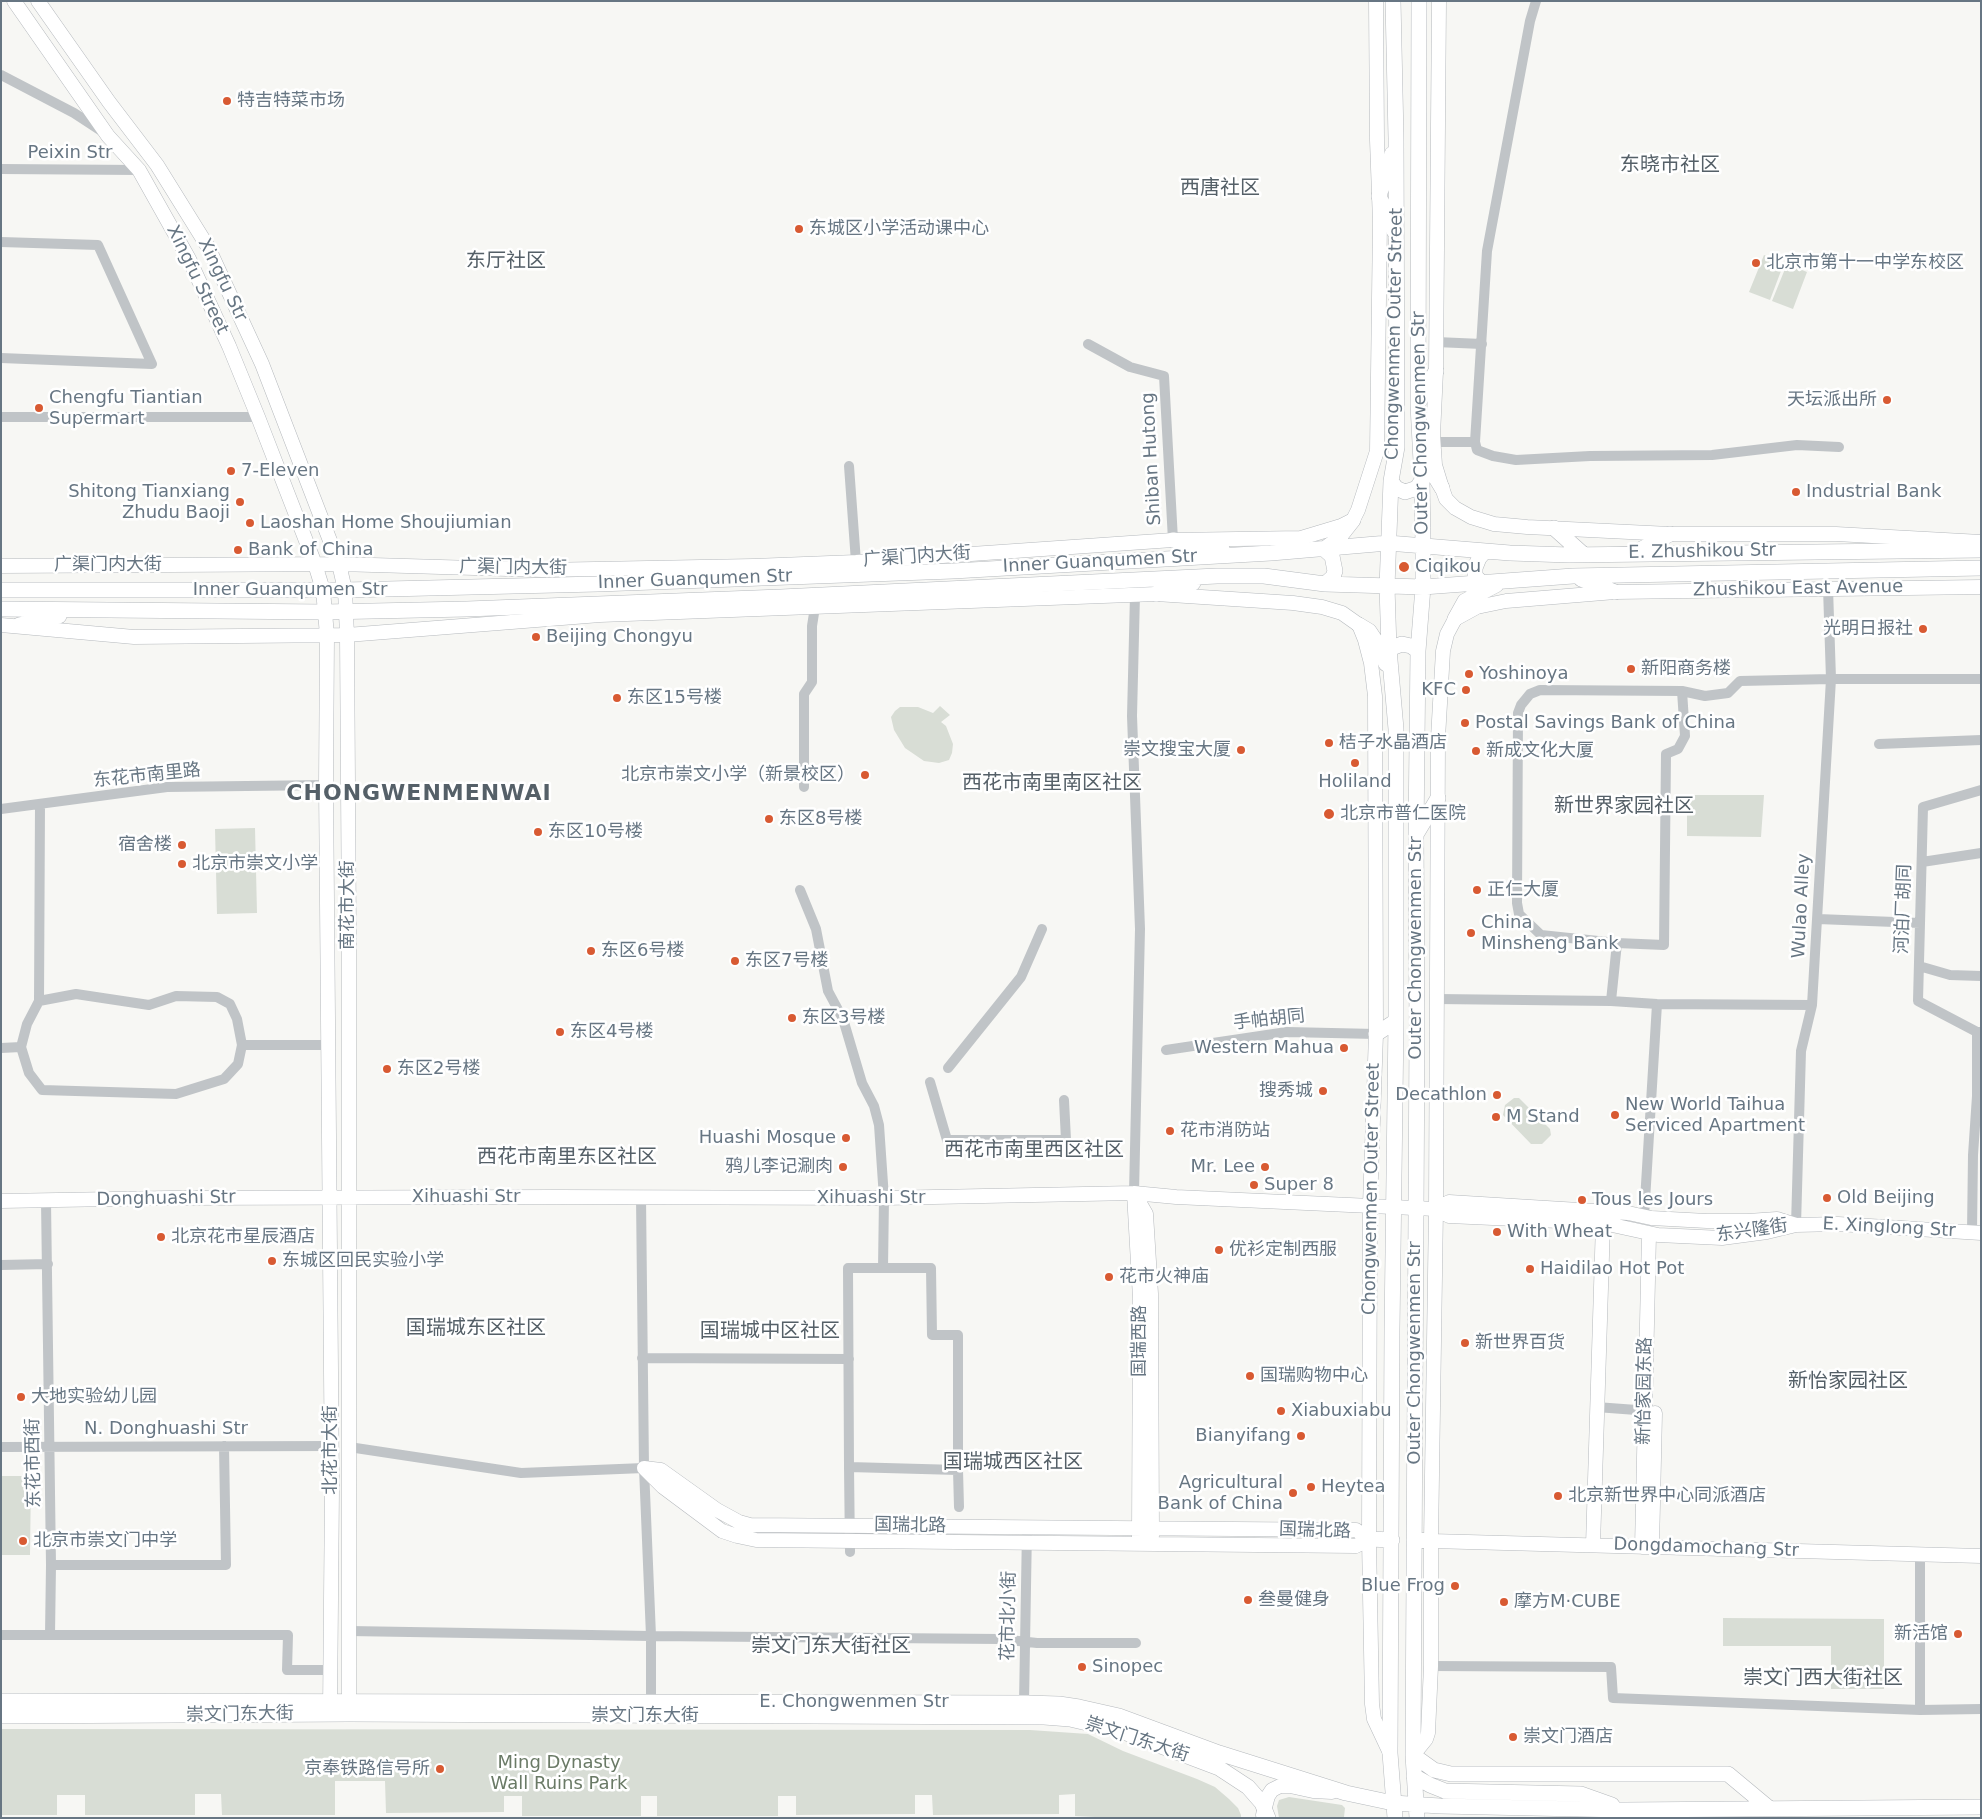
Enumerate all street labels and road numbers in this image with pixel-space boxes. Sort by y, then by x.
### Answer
street label: Peixin Str [28,142,112,164]
street label: Chongwenmen Outer Street [1382,208,1408,460]
street label: Xingfu Street [161,222,233,338]
street label: Xingfu Str [193,235,251,325]
street label: Outer Chongwenmen Str [1408,311,1434,535]
street label: Shiban Hutong [1138,392,1166,526]
street label: E. Zhushikou Str [1628,540,1776,564]
street label: 广渠门内大街 [862,542,972,572]
street label: Inner Guanqumen Str [1002,546,1198,578]
street label: 广渠门内大街 [54,554,162,576]
street label: 广渠门内大街 [459,556,567,580]
street label: Inner Guanqumen Str [597,566,793,594]
street label: Zhushikou East Avenue [1693,576,1903,602]
street label: Inner Guanqumen Str [193,579,387,601]
street label: 东花市南里路 [92,760,202,792]
street label: Outer Chongwenmen Str [1405,836,1427,1060]
street label: Wulao Alley [1788,853,1816,959]
street label: 南花市大街 [337,860,359,950]
street label: 河泊厂胡同 [1892,864,1916,954]
street label: 手帕胡同 [1232,1005,1306,1035]
street label: Chongwenmen Outer Street [1359,1063,1385,1315]
street label: Xihuashi Str [412,1186,520,1208]
street label: Donghuashi Str [96,1187,236,1211]
street label: Xihuashi Str [817,1187,925,1209]
street label: E. Xinglong Str [1822,1214,1956,1242]
street label: 东兴隆街 [1715,1215,1789,1247]
street label: Outer Chongwenmen Str [1404,1241,1426,1465]
street label: 国瑞西路 [1129,1305,1151,1377]
street label: 新怡家园东路 [1633,1337,1657,1445]
street label: 北花市大街 [320,1405,342,1495]
street label: 东花市西街 [22,1418,46,1508]
street label: N. Donghuashi Str [84,1418,248,1440]
street label: 国瑞北路 [874,1515,946,1537]
street label: 国瑞北路 [1279,1519,1351,1543]
street label: Dongdamochang Str [1613,1534,1799,1562]
street label: 花市北小街 [997,1571,1021,1661]
street label: E. Chongwenmen Str [759,1691,949,1713]
street label: 崇文门东大街 [186,1703,294,1727]
street label: 崇文门东大街 [591,1705,699,1727]
street label: 崇文门东大街 [1082,1713,1192,1767]

